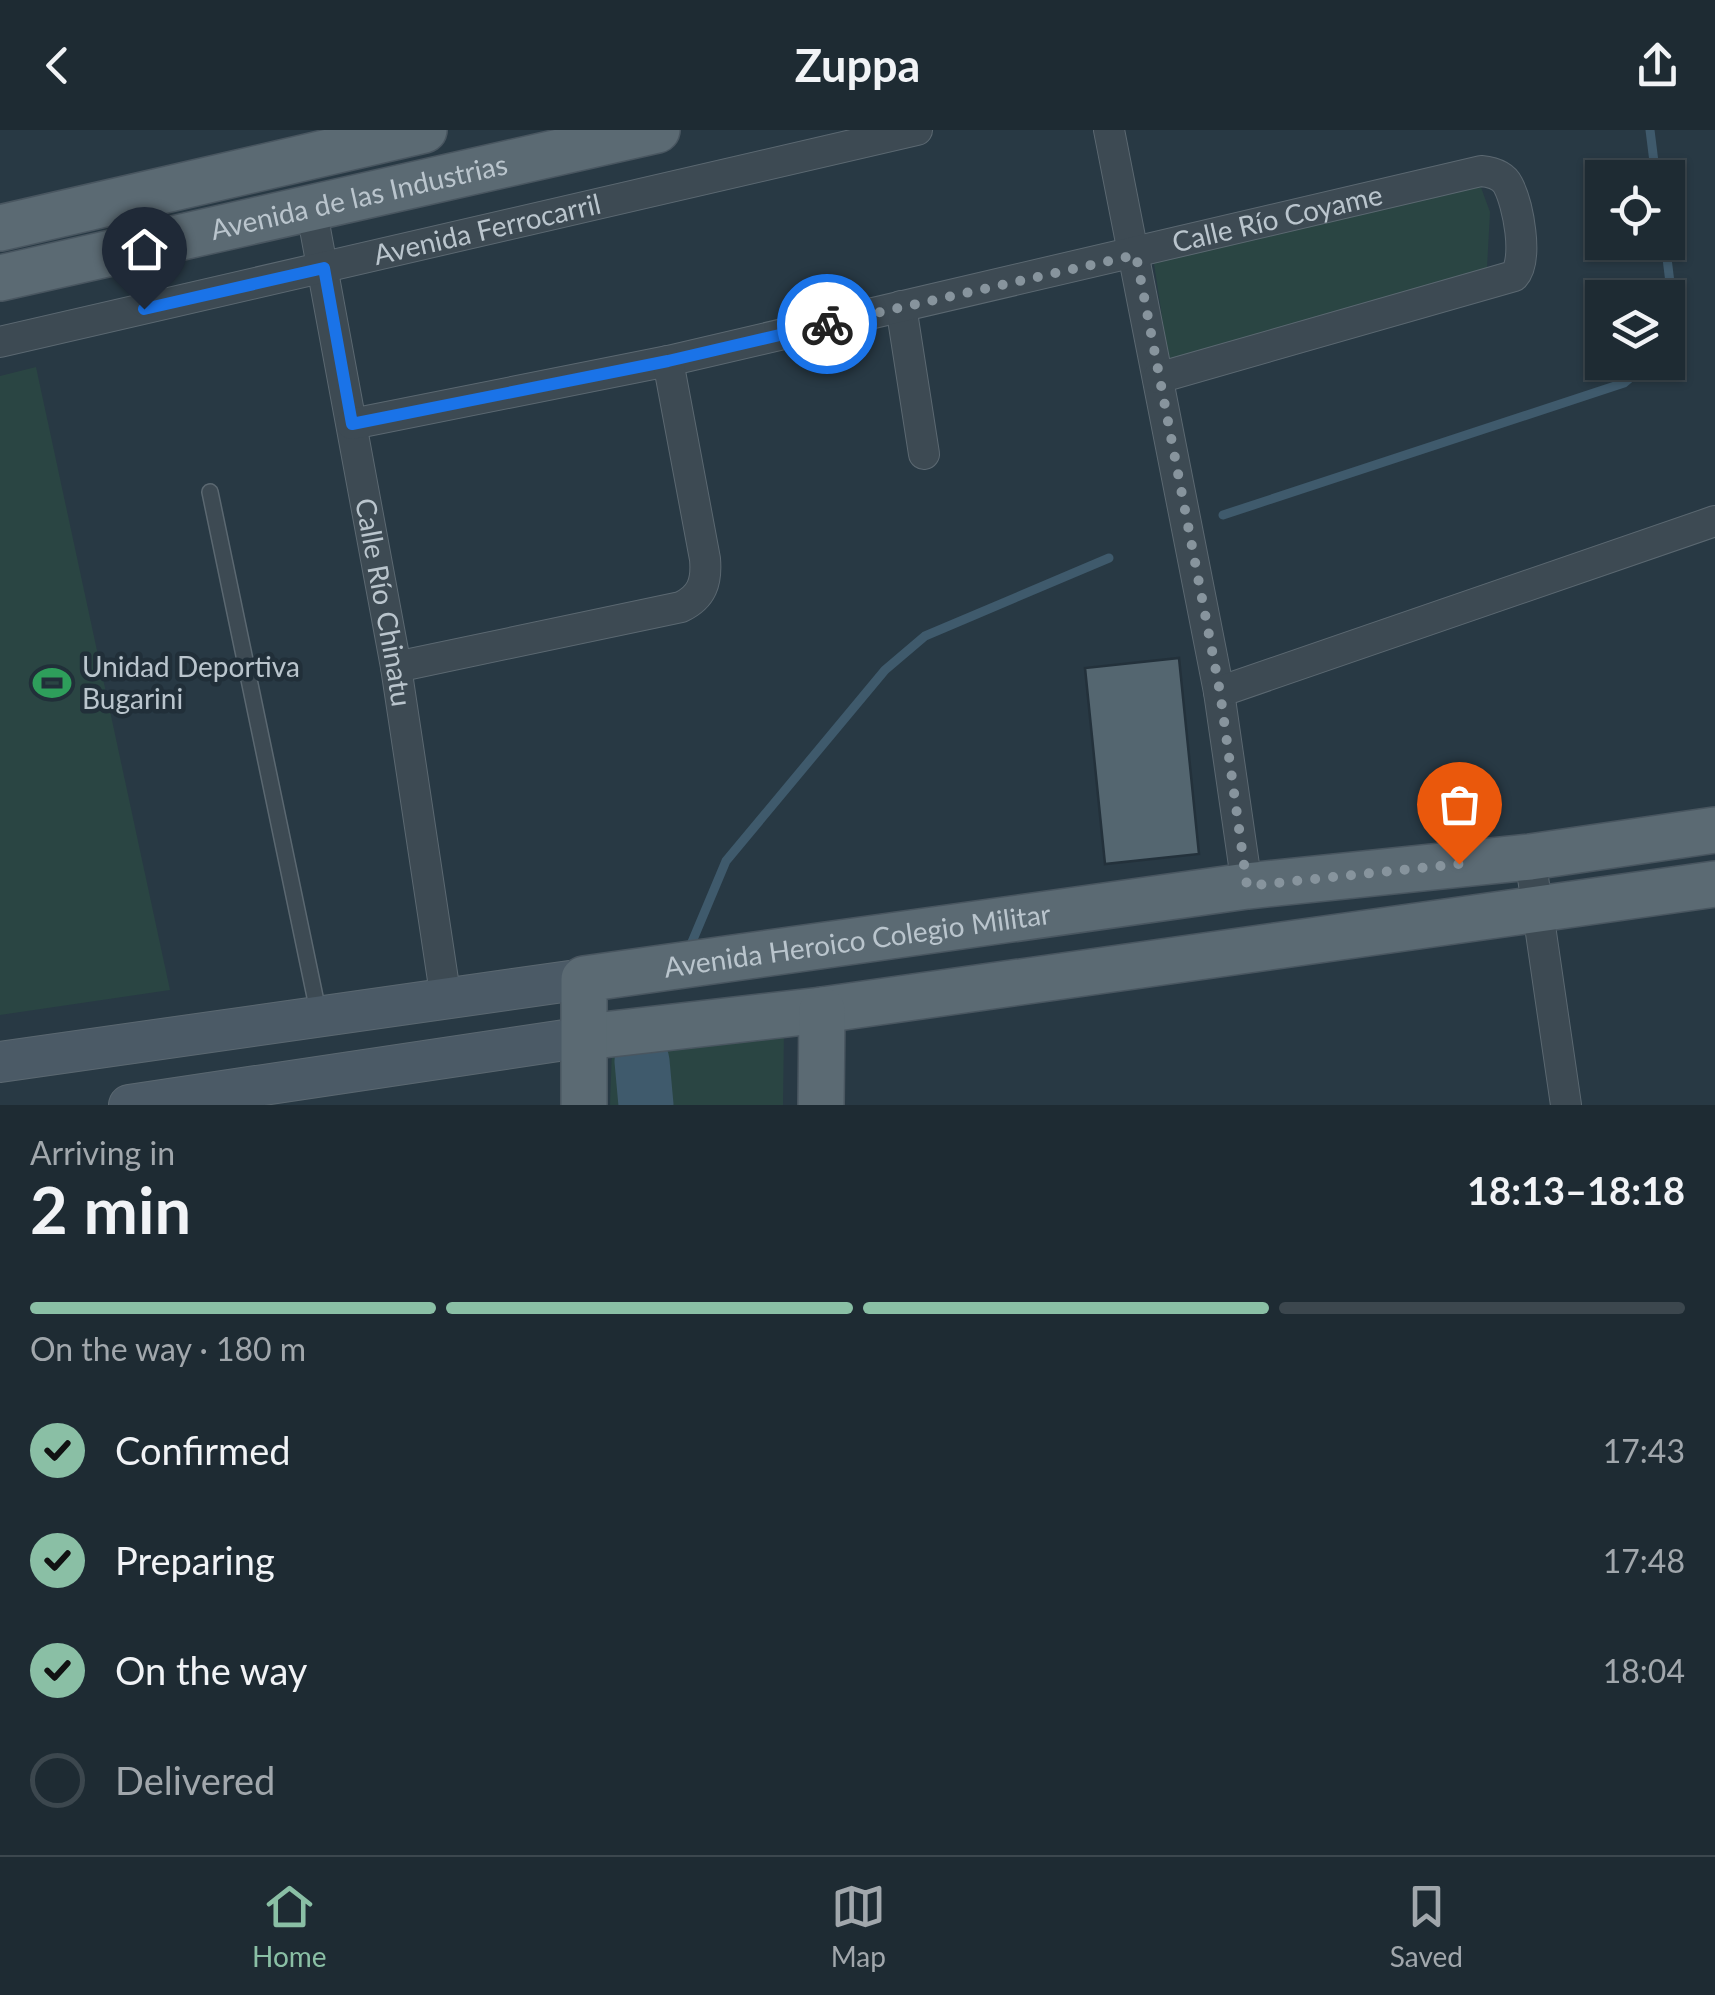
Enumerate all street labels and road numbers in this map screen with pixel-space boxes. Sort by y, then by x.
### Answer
street label: Avenida de las Industrias [207,146,510,246]
street label: Calle Río Coyame [1169,177,1386,259]
street label: Avenida Ferrocarril [370,186,604,271]
street label: Calle Río Chinatu [349,495,420,709]
street label: Avenida Heroico Colegio Militar [662,896,1053,984]

